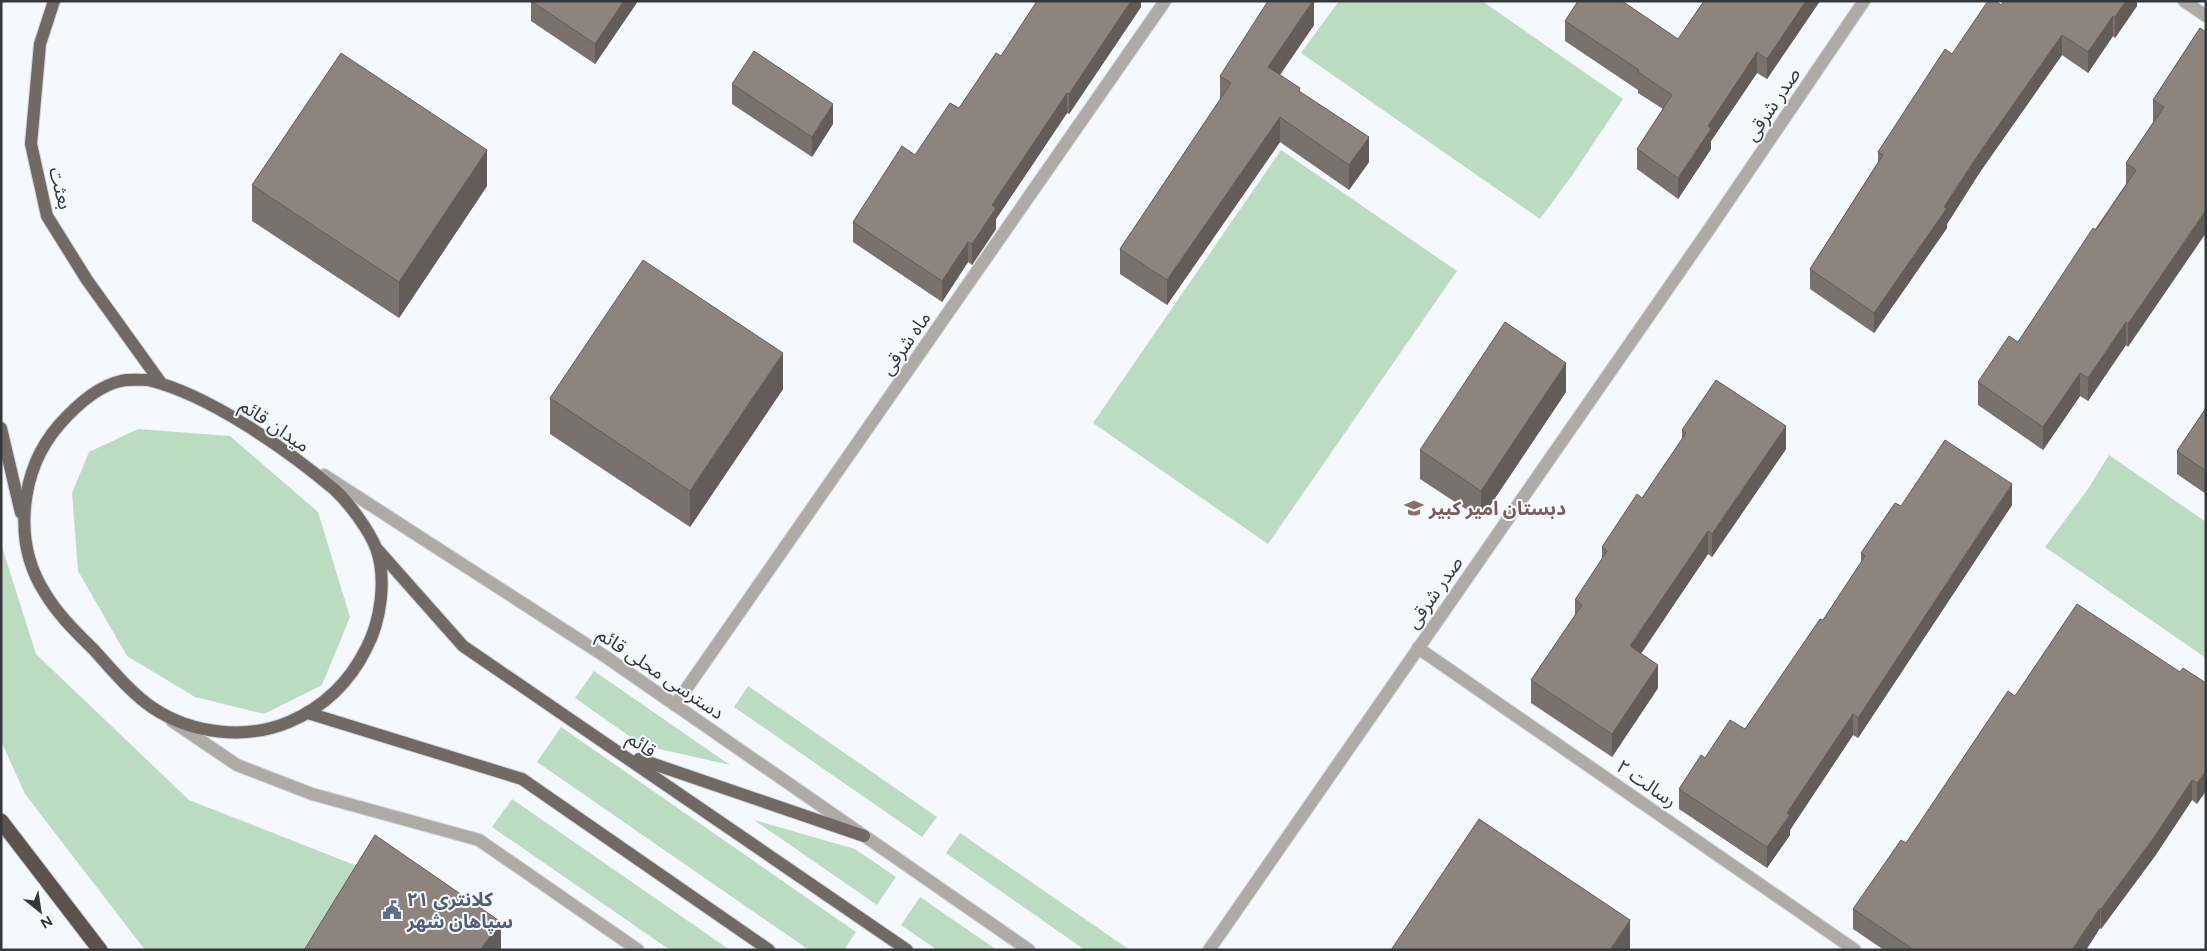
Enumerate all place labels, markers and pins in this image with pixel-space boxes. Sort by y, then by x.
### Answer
school or university icon: دبستان امیر کبیر [1403,497,1425,519]
place label: دبستان امیر کبیر [1428,497,1566,520]
place label: کلانتری ۲۱ سپاهان شهر [406,888,513,934]
public building icon: کلانتری ۲۱ سپاهان شهر [381,899,403,921]

